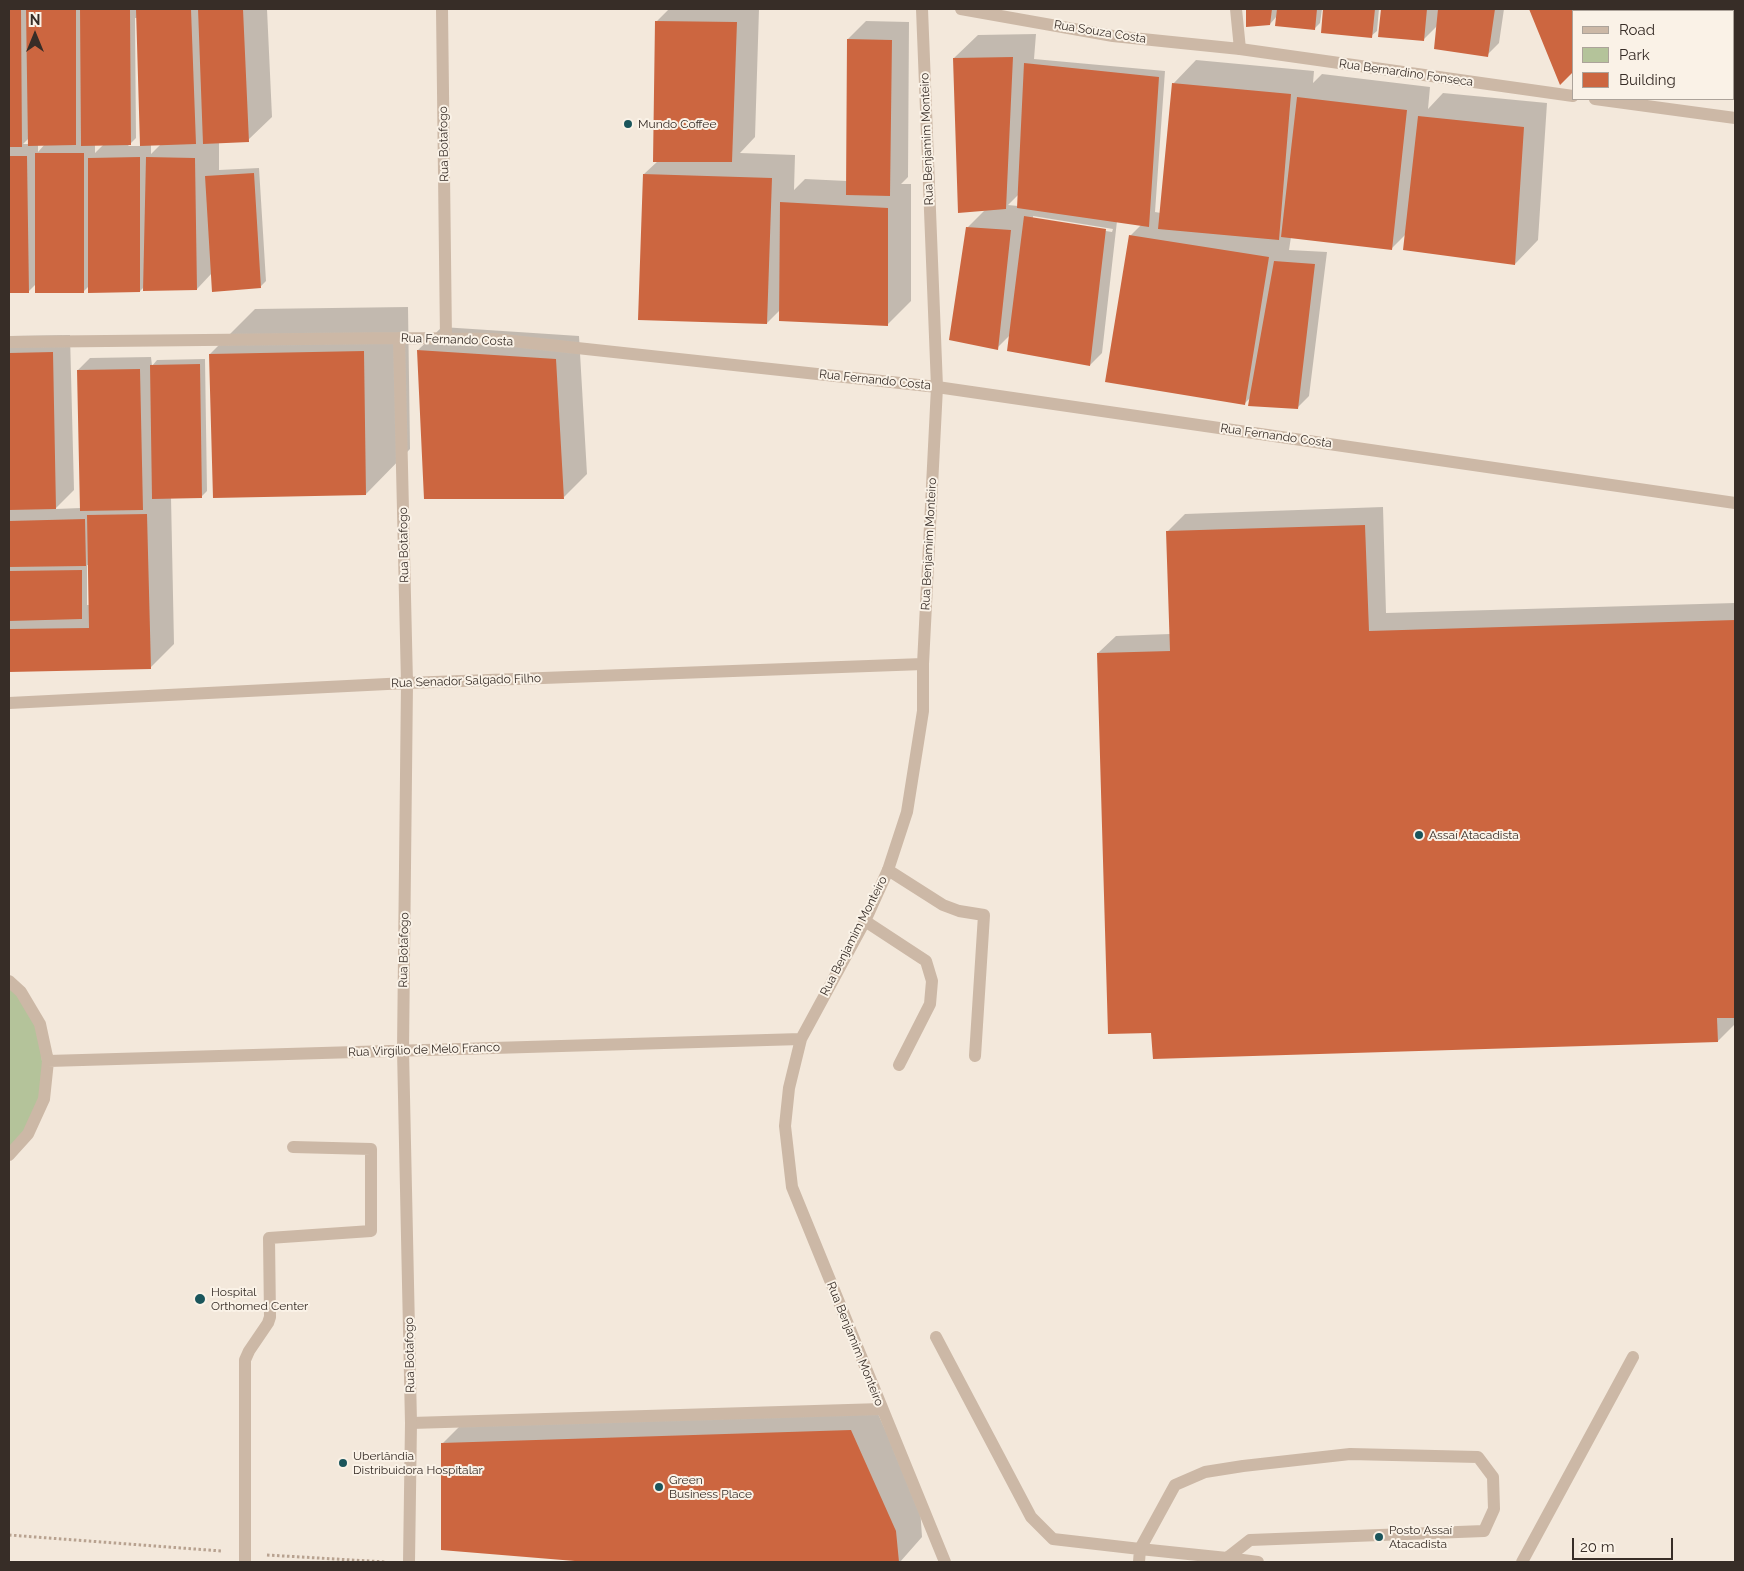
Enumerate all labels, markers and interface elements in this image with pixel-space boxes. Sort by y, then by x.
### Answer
north arrow [10,10,60,60]
legend [1572,10,1734,100]
text: N [30,12,40,28]
street label: Rua Souza Costa [1053,18,1147,46]
text: Road [1619,21,1655,39]
text: Park [1619,46,1650,64]
street label: Rua Bernardino Fonseca [1338,56,1474,90]
text: Building [1619,71,1676,89]
street label: Rua Benjamim Monteiro [917,72,937,206]
street label: Rua Botafogo [436,106,452,182]
place label: Mundo Coffee [638,117,716,131]
marker: Mundo Coffee [622,118,634,130]
street label: Rua Fernando Costa [401,331,513,349]
street label: Rua Fernando Costa [818,367,932,393]
street label: Rua Fernando Costa [1219,421,1333,451]
street label: Rua Benjamim Monteiro [918,477,940,611]
street label: Rua Botafogo [396,507,412,583]
street label: Rua Senador Salgado Filho [391,671,541,691]
place label: Assaí Atacadista [1429,828,1519,842]
marker: Assaí Atacadista [1413,829,1425,841]
street label: Rua Benjamim Monteiro [817,874,891,998]
street label: Rua Botafogo [396,912,412,988]
street label: Rua Virgílio de Melo Franco [348,1040,500,1060]
street label: Rua Benjamim Monteiro [823,1280,887,1408]
place label: Hospital Orthomed Center [211,1285,308,1313]
marker: Hospital Orthomed Center [193,1292,207,1306]
street label: Rua Botafogo [402,1317,418,1393]
place label: Uberlândia Distribuidora Hospitalar [353,1449,483,1477]
marker: Uberlândia Distribuidora Hospitalar [337,1457,349,1469]
place label: Green Business Place [669,1473,752,1501]
marker: Green Business Place [653,1481,665,1493]
place label: Posto Assaí Atacadista [1389,1523,1452,1551]
scale bar [1574,1528,1675,1560]
marker: Posto Assaí Atacadista [1373,1531,1385,1543]
text: 20 m [1580,1538,1615,1556]

